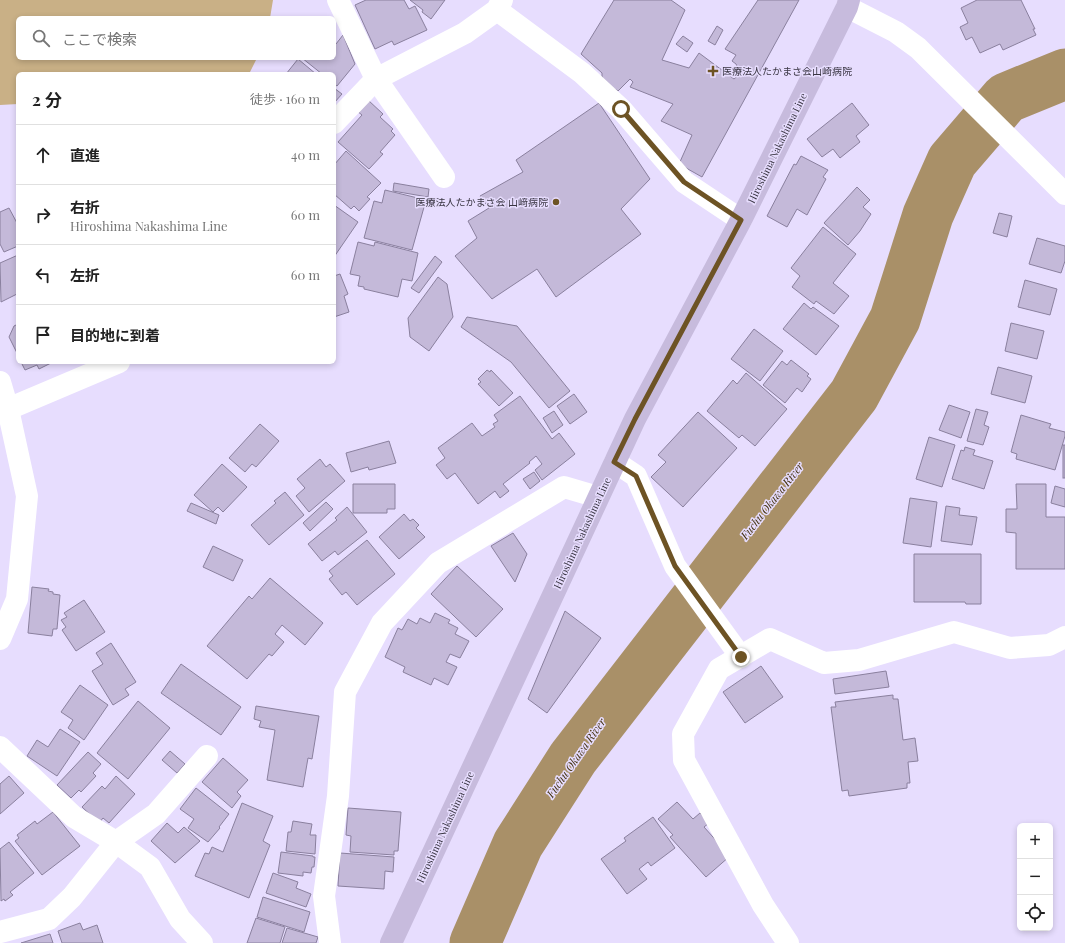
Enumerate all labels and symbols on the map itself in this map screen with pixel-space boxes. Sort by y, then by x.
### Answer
place label: 医療法人たかまさ会山崎病院 [722,64,852,78]
marker: 医療法人たかまさ会山崎病院 [707,65,719,77]
street label: Hiroshima Nakashima Line [744,90,810,206]
route start [612,100,630,118]
place label: 医療法人たかまさ会 山﨑病院 [416,195,548,209]
marker: 医療法人たかまさ会 山﨑病院 [551,197,561,207]
water label: Fuchu Okawa River [736,459,806,543]
street label: Hiroshima Nakashima Line [550,475,614,591]
route end [732,648,750,666]
water label: Fuchu Okawa River [542,715,609,801]
street label: Hiroshima Nakashima Line [413,769,477,885]

